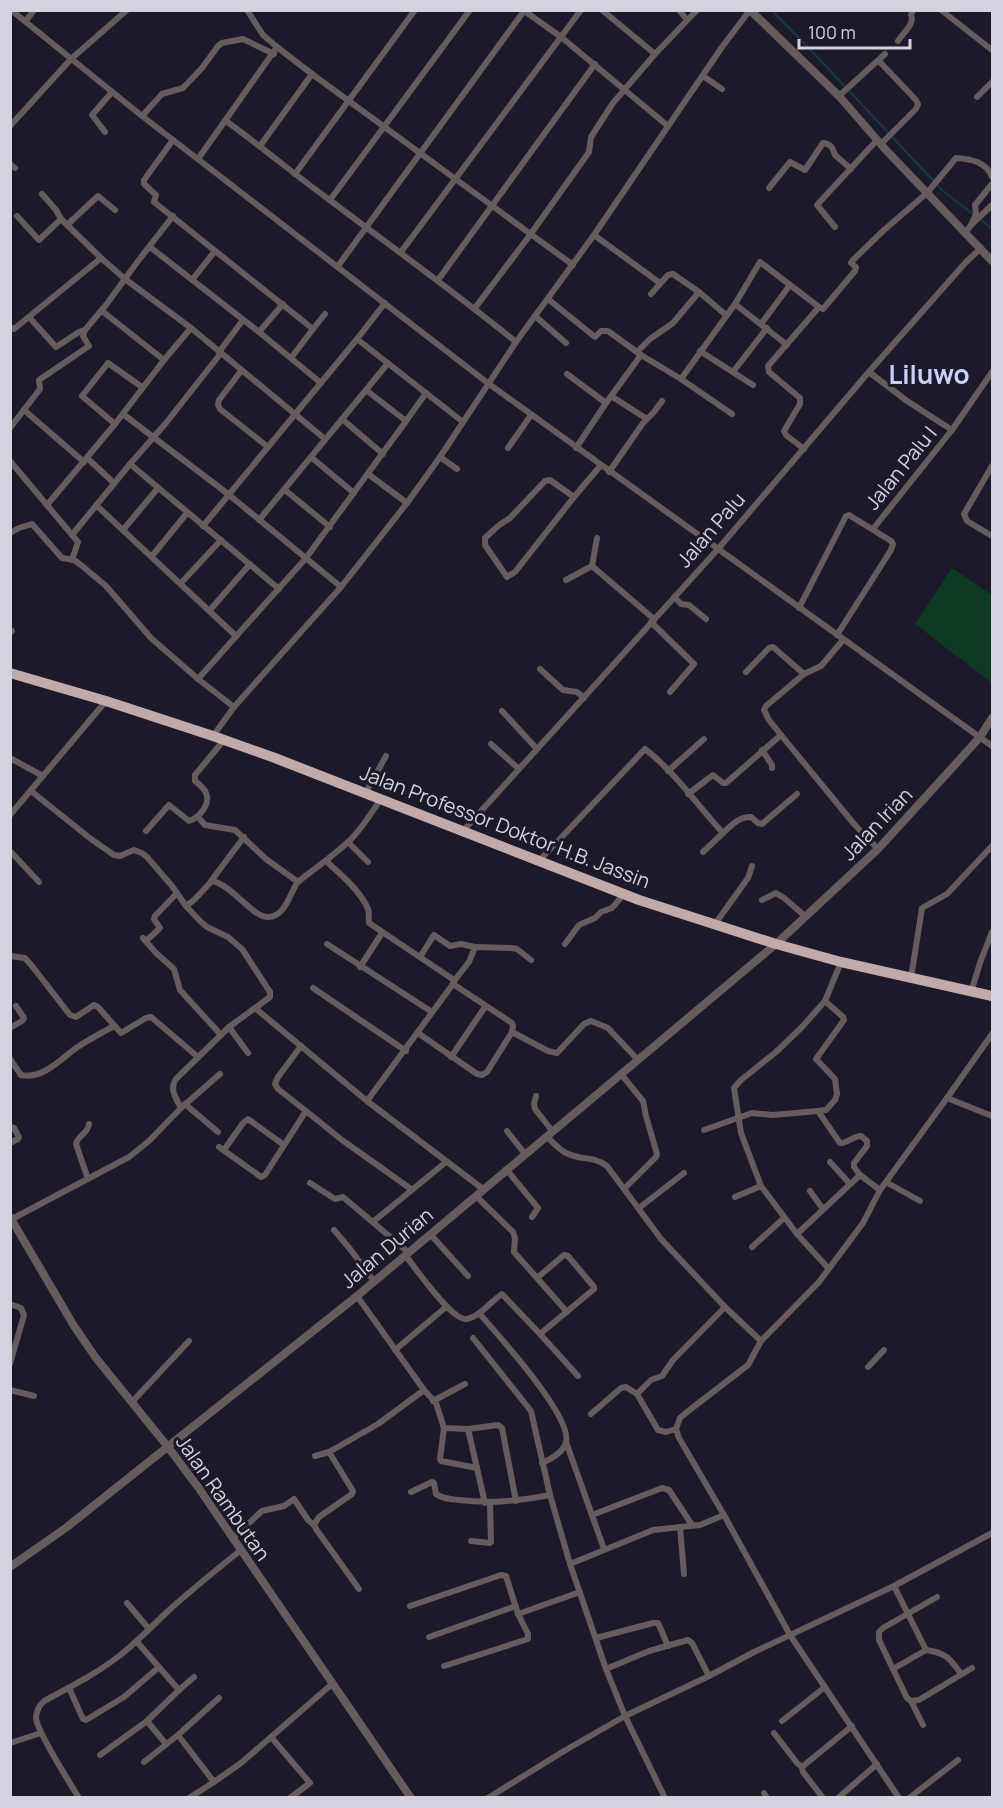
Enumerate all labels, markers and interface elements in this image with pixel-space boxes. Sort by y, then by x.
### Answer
scale bar [799,12,910,50]
text: 100 m [808,20,856,44]
district label: Liluwo [888,356,970,392]
street label: Jalan Palu I [859,420,943,515]
street label: Jalan Palu [670,486,751,573]
street label: Jalan Professor Doktor H.B. Jassin [356,759,654,894]
street label: Jalan Irian [835,781,918,866]
street label: Jalan Durian [335,1201,438,1294]
street label: Jalan Rambutan [170,1430,277,1566]

